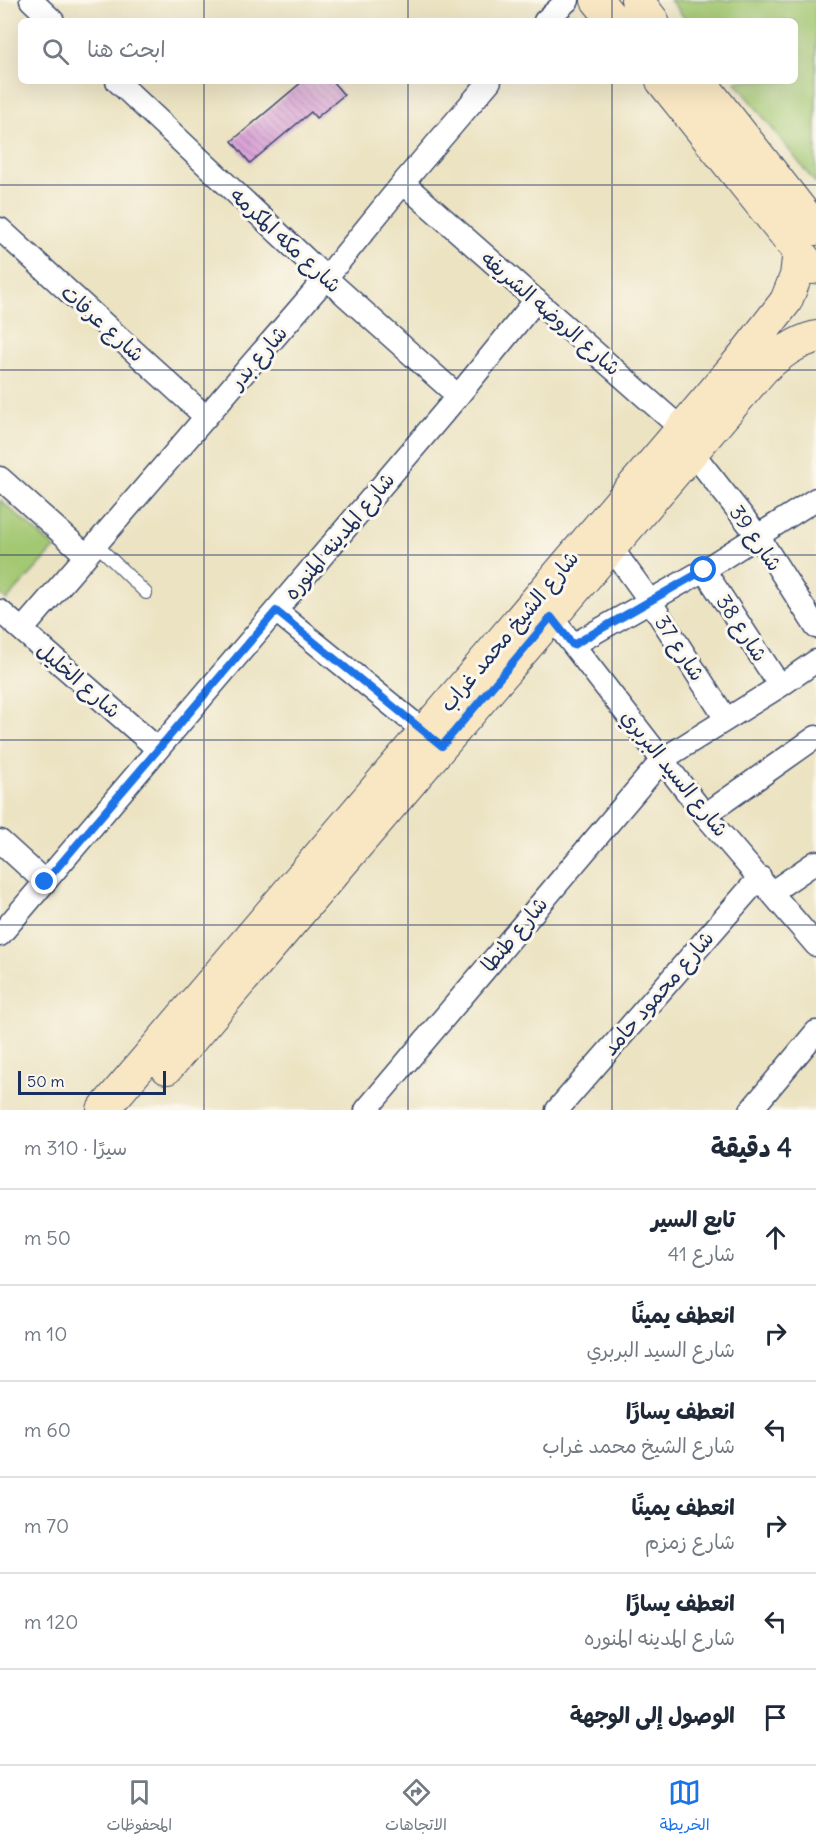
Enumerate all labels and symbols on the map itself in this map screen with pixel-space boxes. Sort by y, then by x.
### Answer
street label: شارع مكه المكرمه [223,181,347,300]
street label: شارع الروضه الشريفه [474,245,627,383]
street label: شارع عرفات [54,278,150,369]
street label: شارع بدر [222,320,294,397]
street label: شارع المدينه المنوره [278,467,402,607]
street label: شارع 39 [722,500,788,577]
street label: شارع الشيخ محمد غراب [434,545,586,718]
route start [690,556,716,582]
street label: شارع 38 [709,589,774,668]
street label: شارع 37 [647,610,711,687]
street label: شارع الخليل [30,636,127,725]
street label: شارع السيد البربري [614,704,735,843]
route end [31,868,57,894]
street label: شارع طنطا [475,891,555,979]
street label: شارع محمود حامد [596,925,721,1062]
scale bar [18,1068,166,1096]

